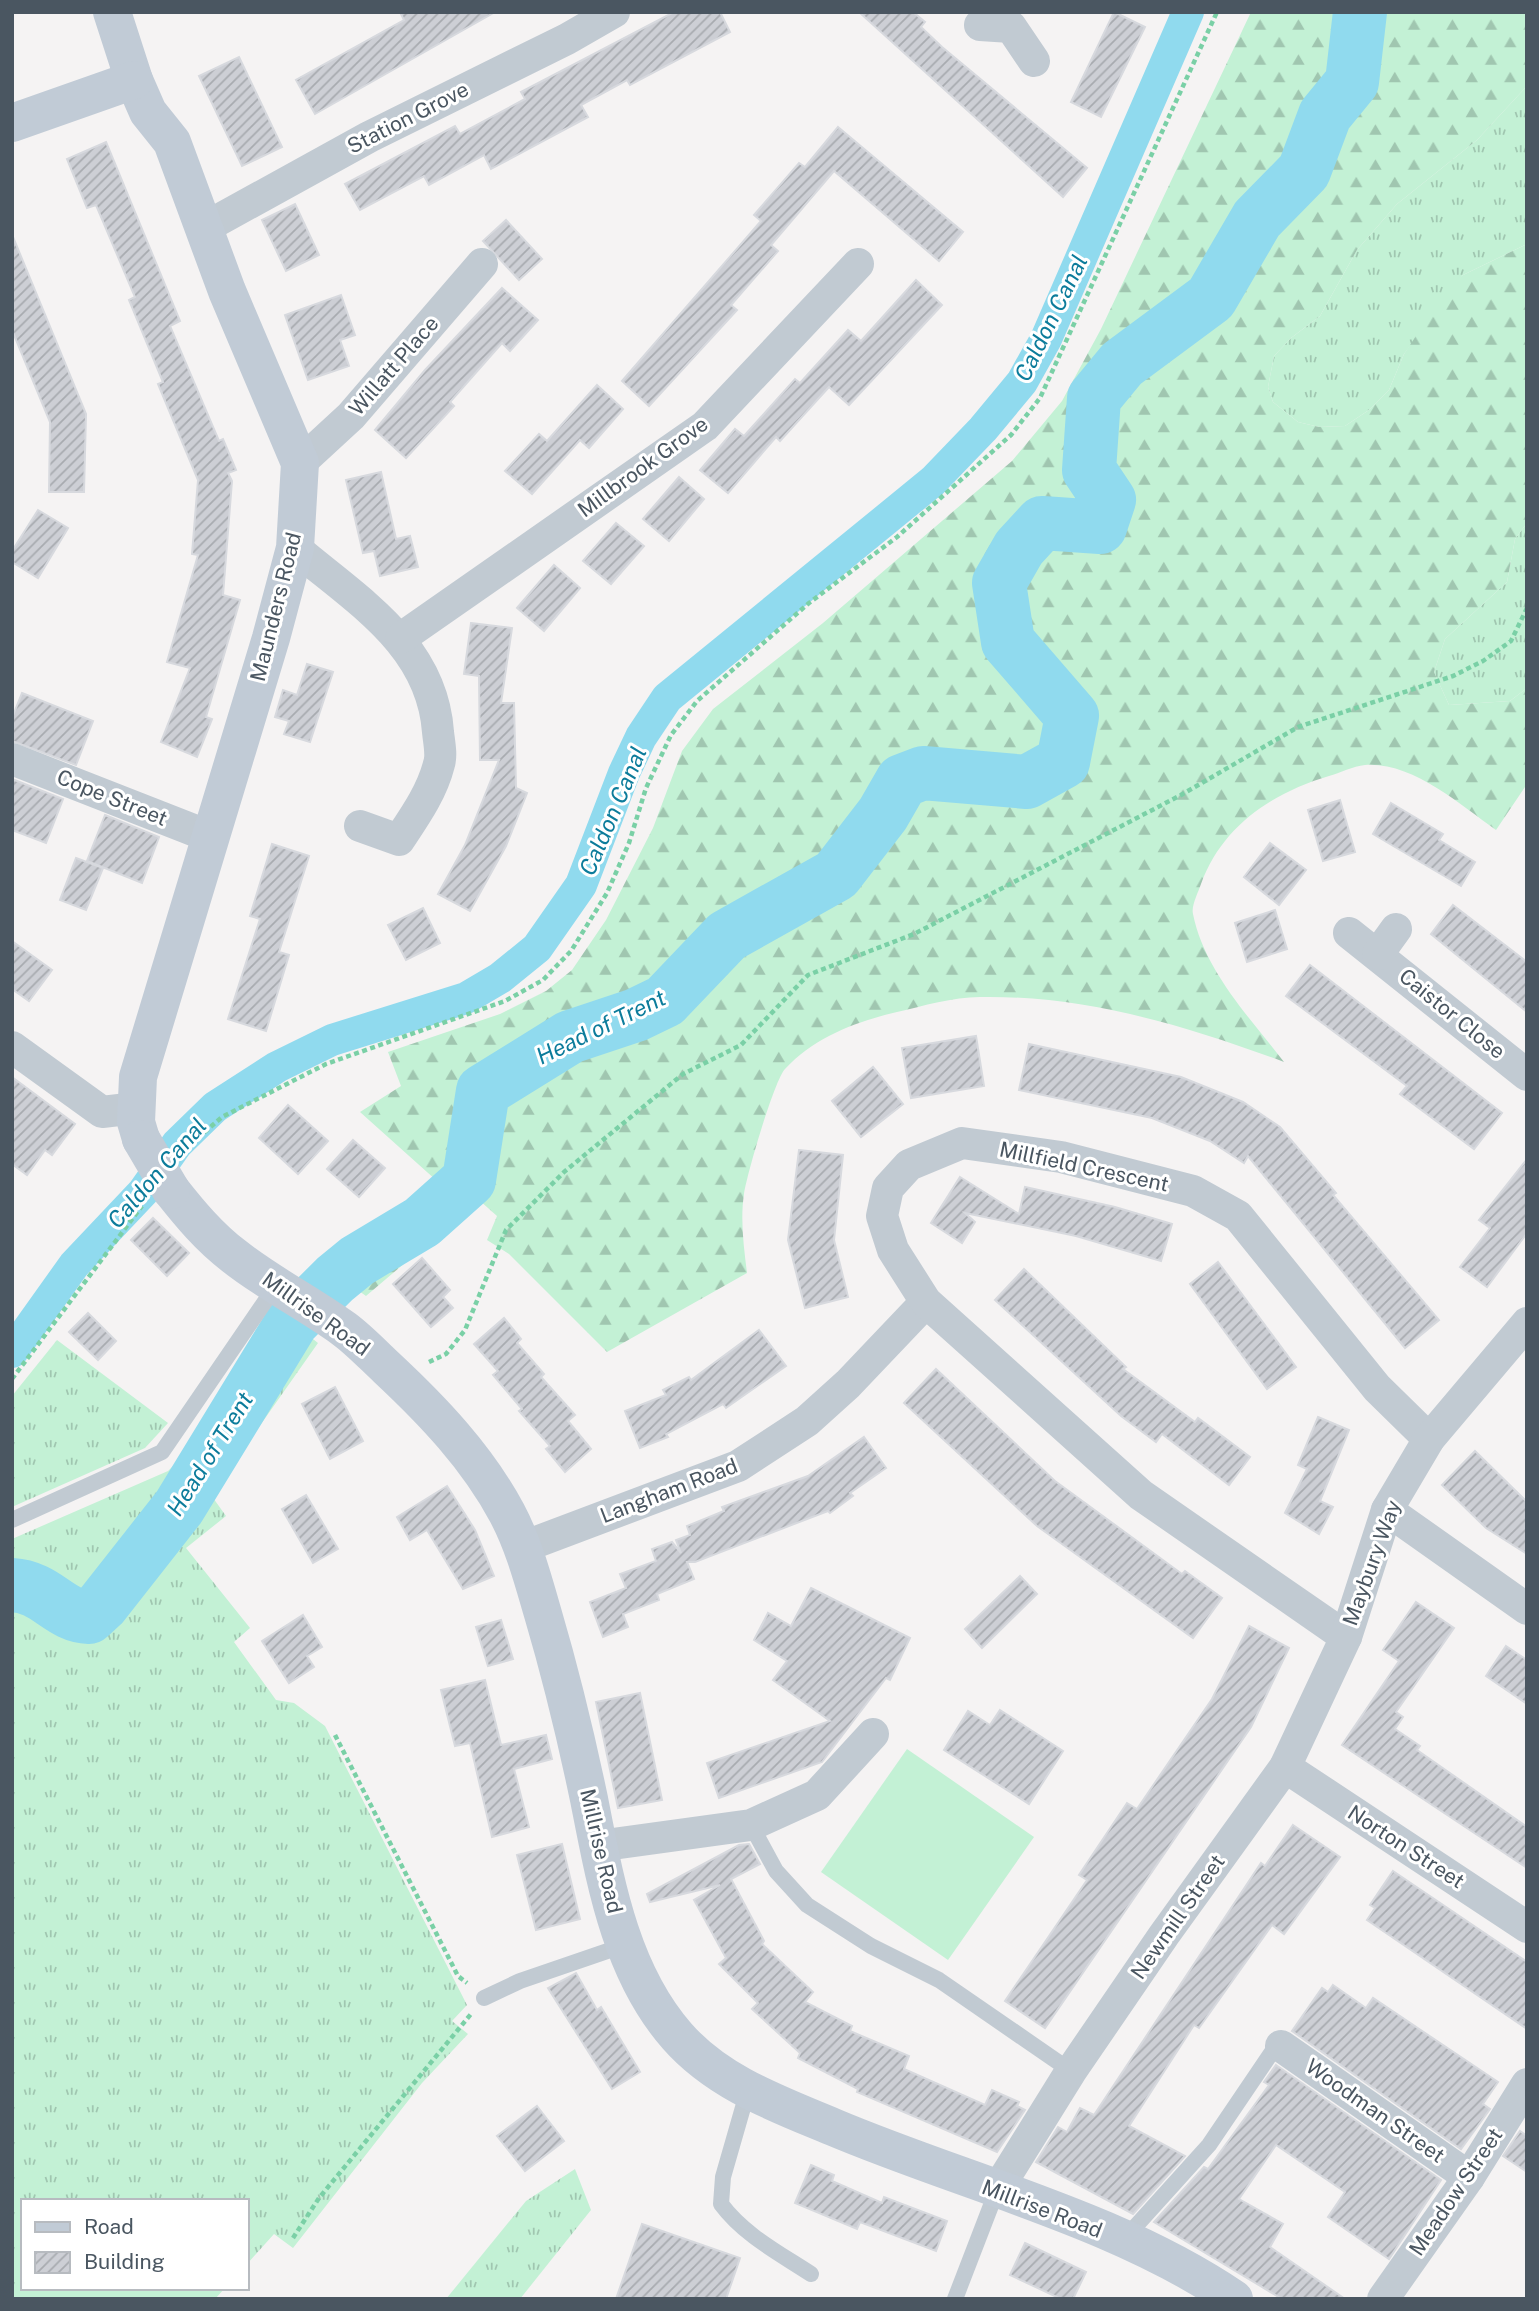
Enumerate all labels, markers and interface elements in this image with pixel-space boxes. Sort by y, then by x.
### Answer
street label: Station Grove [343,76,473,159]
water label: Caldon Canal [1008,250,1093,385]
street label: Willatt Place [344,311,444,421]
street label: Millbrook Grove [573,411,713,522]
street label: Maunders Road [245,530,306,684]
water label: Caldon Canal [573,742,652,879]
street label: Cope Street [53,764,171,831]
street label: Caistor Close [1394,963,1510,1064]
water label: Head of Trent [532,983,670,1070]
water label: Caldon Canal [101,1112,212,1233]
street label: Millfield Crescent [997,1136,1171,1197]
street label: Millrise Road [258,1266,375,1361]
water label: Head of Trent [161,1387,258,1521]
street label: Langham Road [597,1453,741,1528]
street label: Maybury Way [1337,1497,1406,1629]
street label: Millrise Road [575,1786,628,1916]
street label: Norton Street [1343,1800,1469,1893]
street label: Newmill Street [1125,1850,1230,1984]
street label: Woodman Street [1301,2053,1450,2168]
street label: Meadow Street [1404,2123,1508,2260]
street label: Millrise Road [978,2174,1106,2243]
legend [21,2199,248,2290]
text: Road [84,2214,134,2239]
text: Building [84,2249,165,2274]

